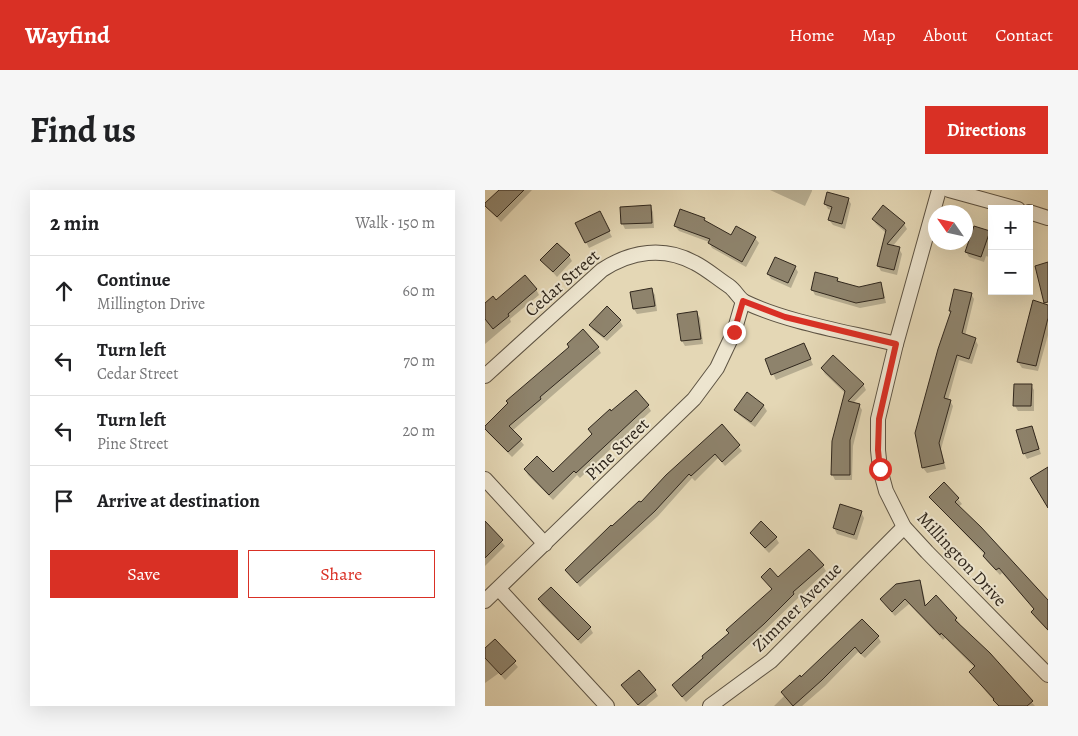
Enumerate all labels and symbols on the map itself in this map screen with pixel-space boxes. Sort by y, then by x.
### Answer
north arrow [928,205,973,250]
street label: Cedar Street [520,244,605,322]
route end [723,321,746,344]
street label: Pine Street [580,412,654,486]
route start [869,458,892,481]
street label: Millington Drive [912,506,1012,612]
street label: Zimmer Avenue [747,557,847,657]

